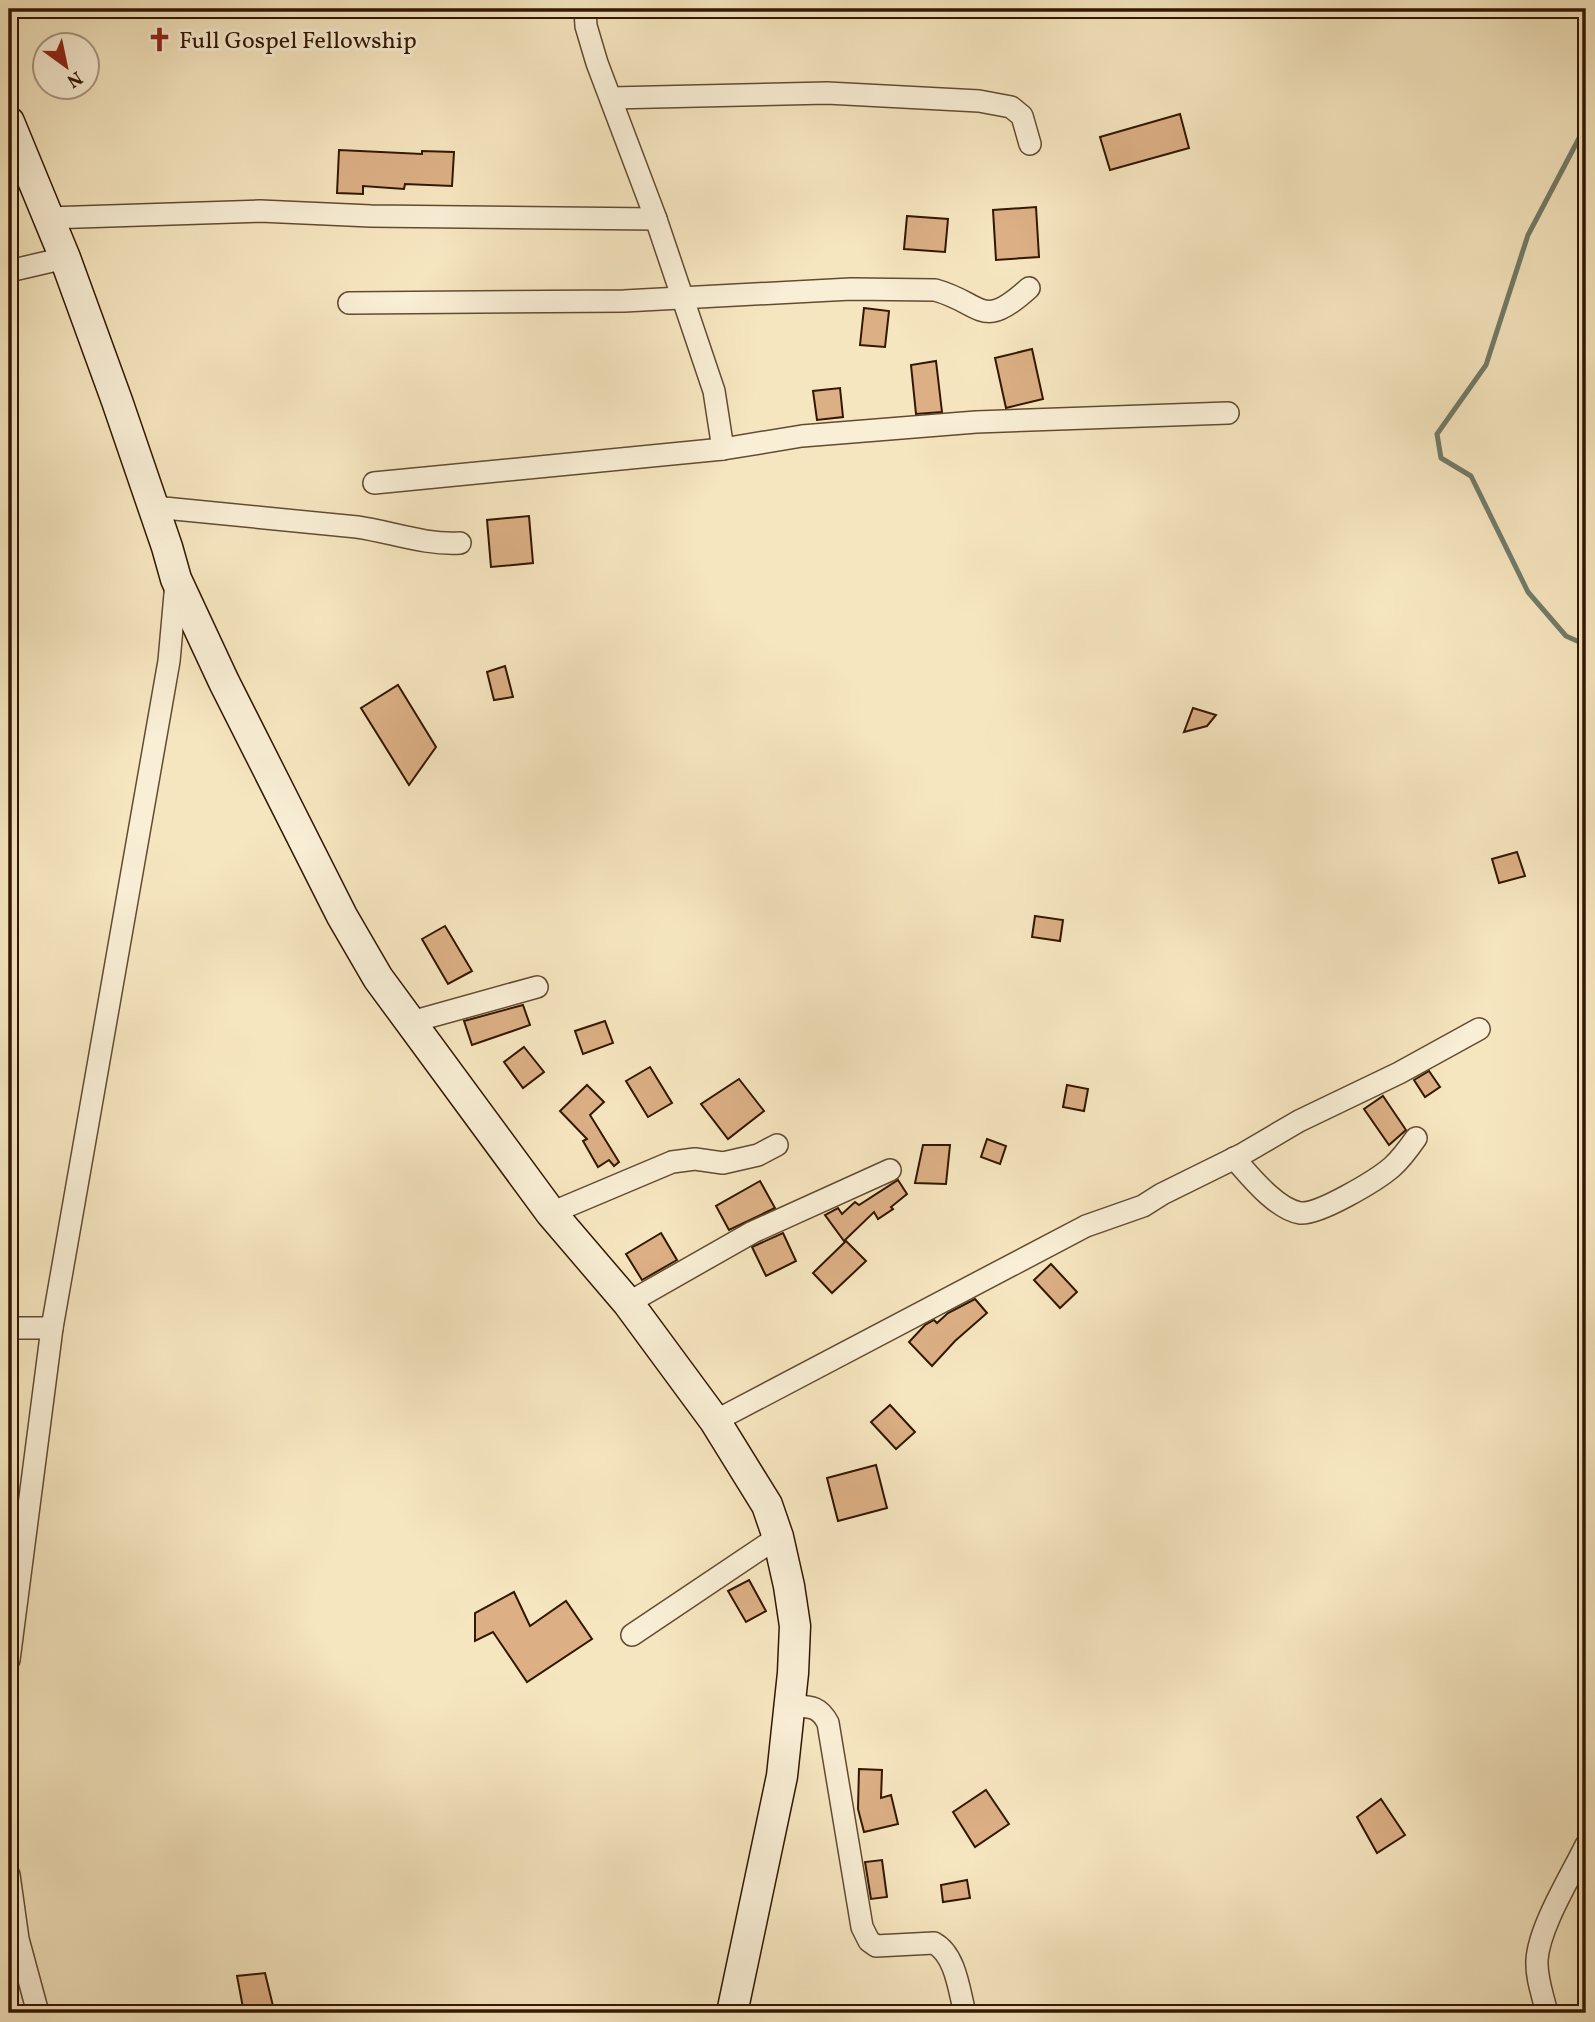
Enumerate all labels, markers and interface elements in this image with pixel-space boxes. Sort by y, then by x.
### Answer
place label: Full Gospel Fellowship [179,25,417,59]
church icon: Full Gospel Fellowship [145,26,173,54]
north arrow [32,32,102,102]
text: N [61,64,87,93]

